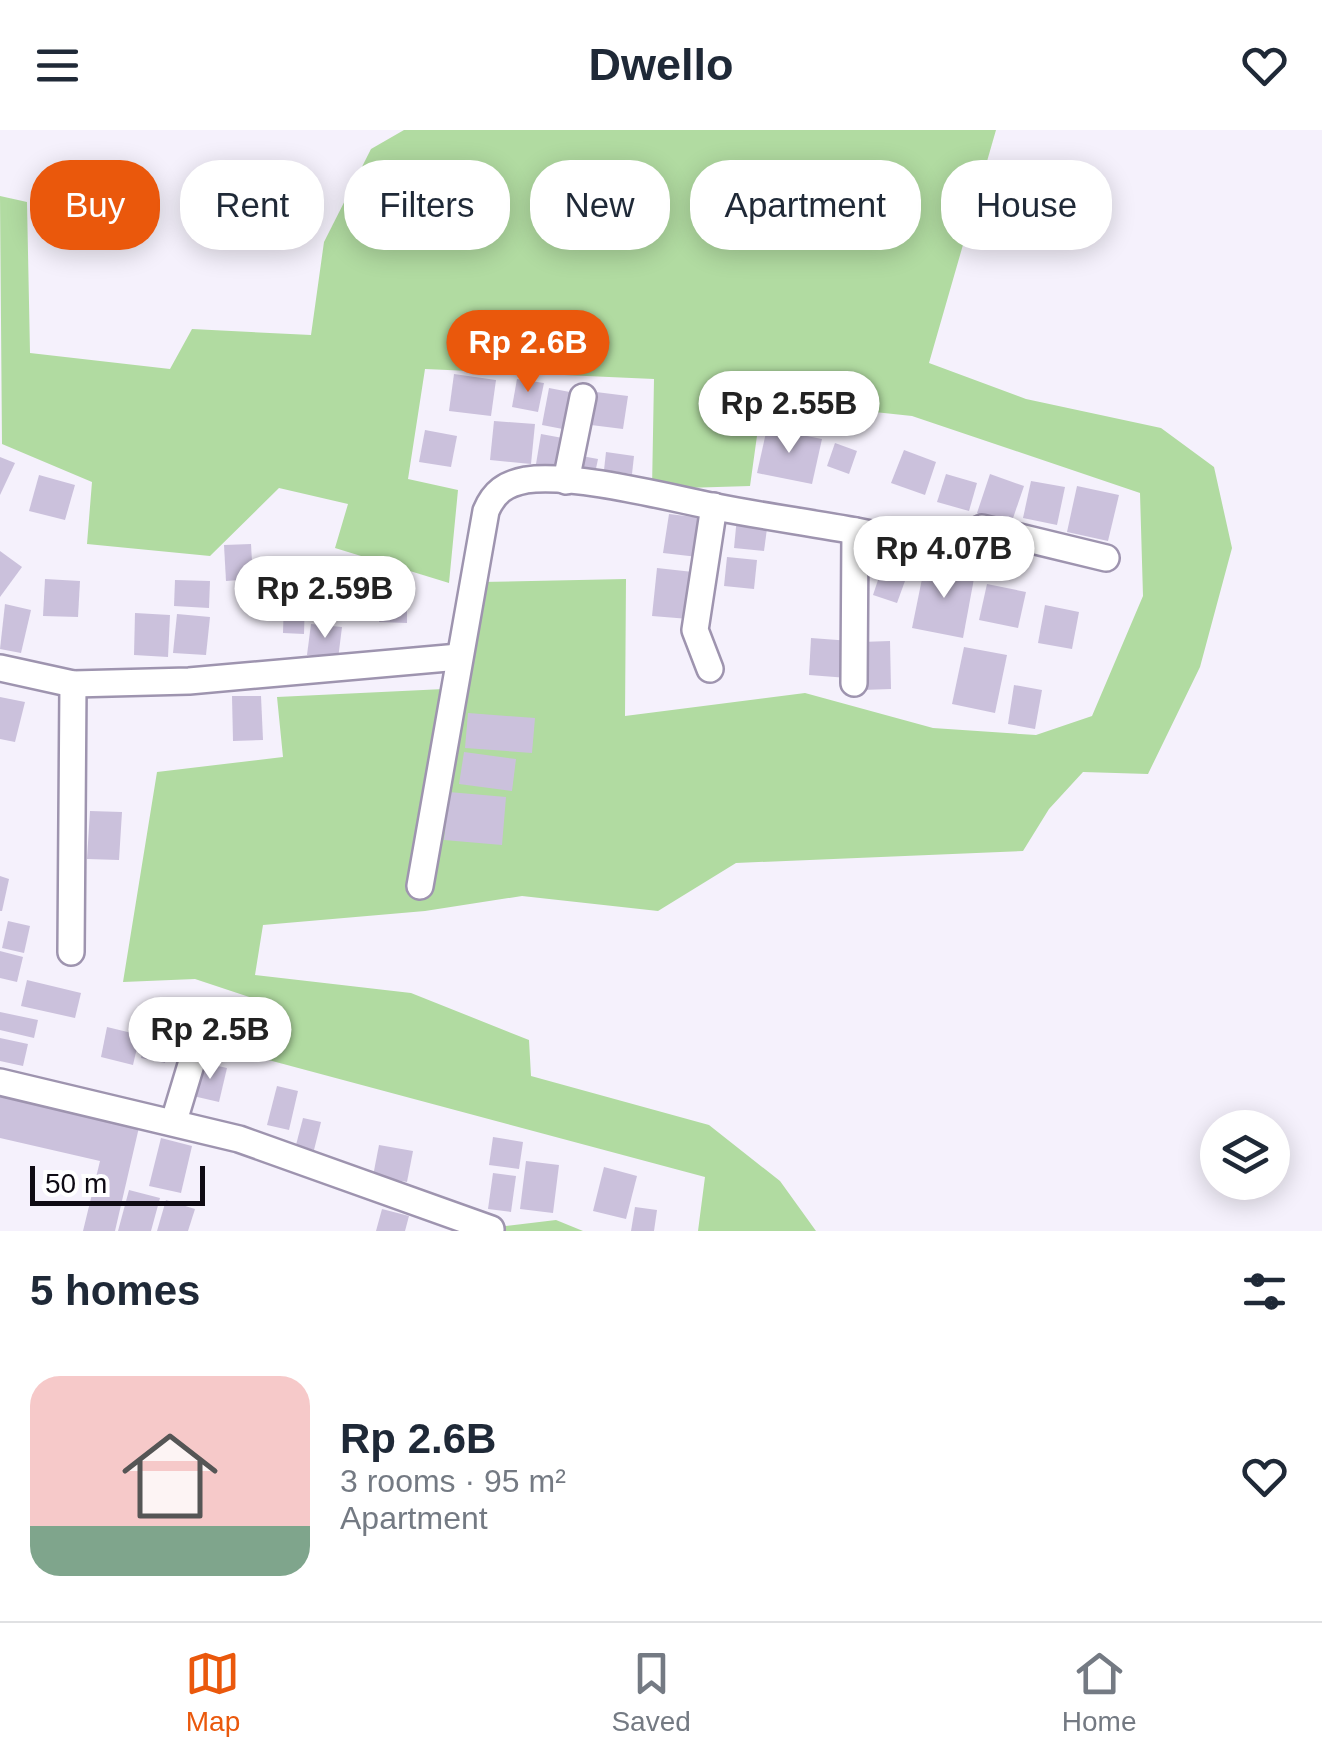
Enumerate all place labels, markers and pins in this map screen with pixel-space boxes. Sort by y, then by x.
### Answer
pin: Rp 2.6B [436,310,620,395]
pin: Rp 2.55B [686,371,892,456]
pin: Rp 4.07B [841,516,1047,601]
pin: Rp 2.59B [222,556,428,641]
pin: Rp 2.5B [118,997,302,1082]

